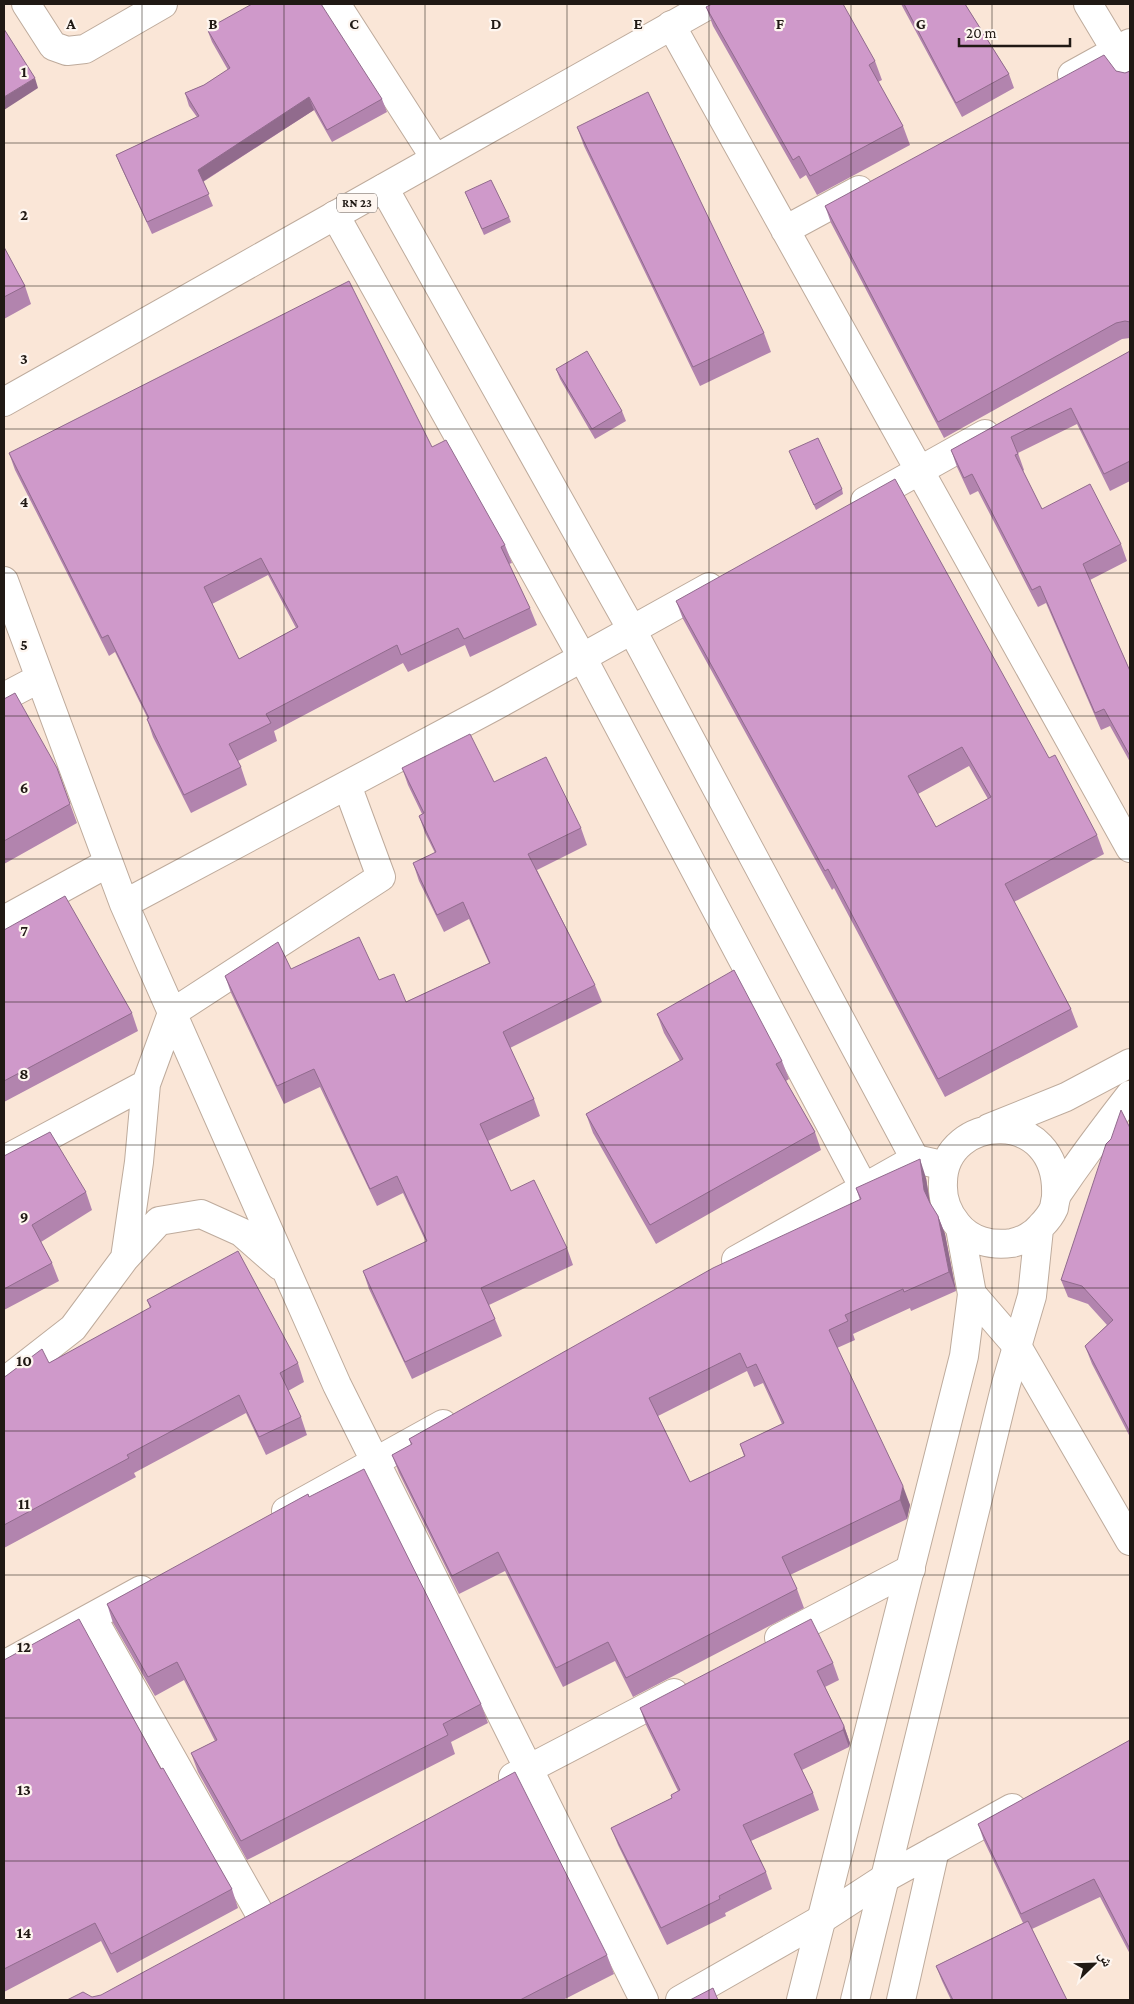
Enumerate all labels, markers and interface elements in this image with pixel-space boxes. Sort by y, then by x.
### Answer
text: A [65,15,76,32]
text: B [208,15,218,32]
text: C [349,15,359,32]
text: D [490,15,502,32]
text: E [633,15,643,32]
text: F [776,15,785,32]
text: G [916,15,926,32]
scale bar [959,15,1070,47]
text: 20 m [966,25,997,41]
text: 1 [21,63,27,80]
road number: RN 23 [337,194,377,212]
text: 2 [20,206,28,223]
text: 3 [20,350,28,367]
text: 4 [20,493,29,510]
text: 5 [20,636,28,653]
text: 6 [20,779,28,796]
text: 7 [20,922,28,939]
text: 8 [19,1065,29,1082]
text: 9 [20,1208,28,1225]
text: 10 [16,1352,32,1369]
text: 11 [18,1495,30,1512]
text: 12 [17,1638,31,1655]
text: 13 [17,1781,31,1798]
text: 14 [17,1924,32,1941]
north arrow [1069,1939,1119,1989]
text: ش [1095,1949,1116,1969]

